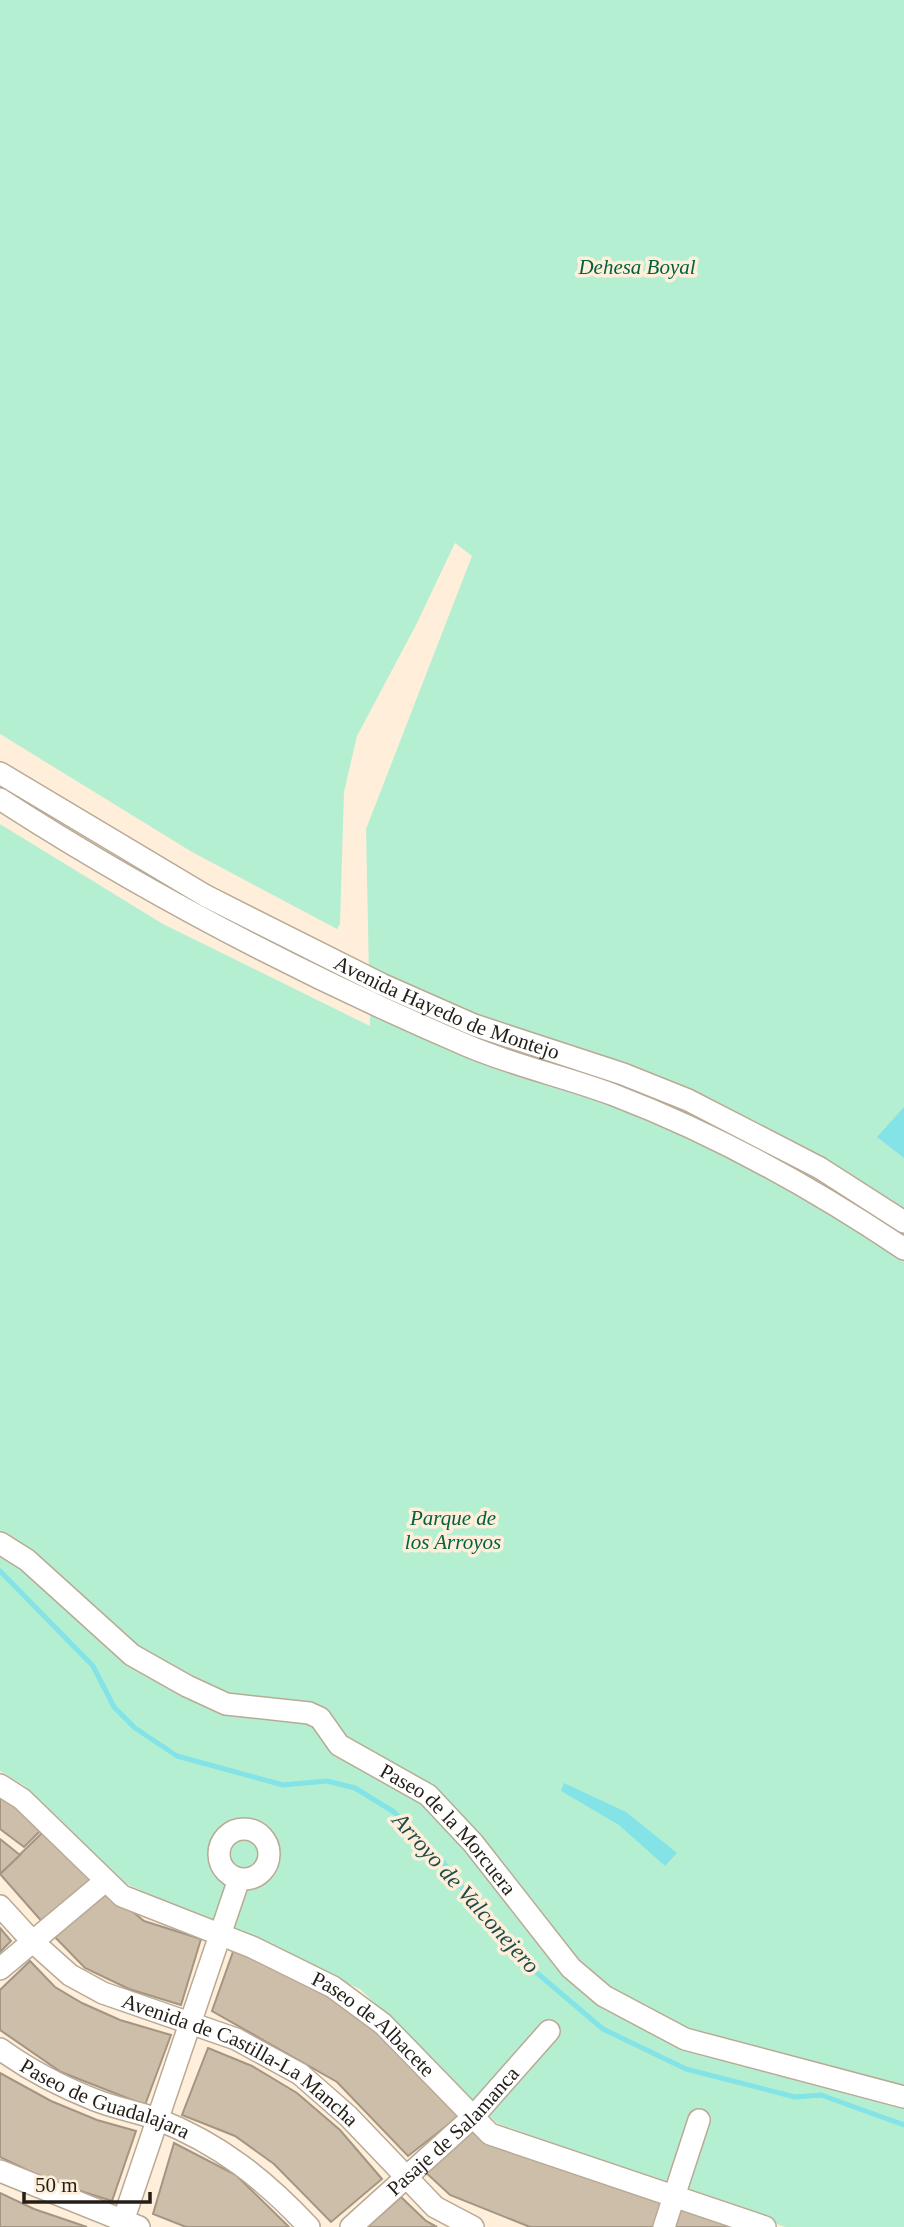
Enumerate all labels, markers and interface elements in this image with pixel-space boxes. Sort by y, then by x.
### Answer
park label: Dehesa Boyal [577,255,696,279]
street label: Avenida Hayedo de Montejo [330,951,563,1064]
park label: Parque de los Arroyos [405,1506,501,1554]
street label: Paseo de la Morcuera [376,1759,522,1900]
water label: Arroyo de Valconejero [386,1806,544,1978]
street label: Paseo de Albacete [308,1967,440,2082]
street label: Avenida de Castilla-La Mancha [119,1988,364,2132]
street label: Paseo de Guadalajara [16,2054,194,2144]
street label: Pasaje de Salamanca [382,2061,524,2201]
scale bar [24,2160,150,2204]
text: 50 m [35,2173,78,2197]

